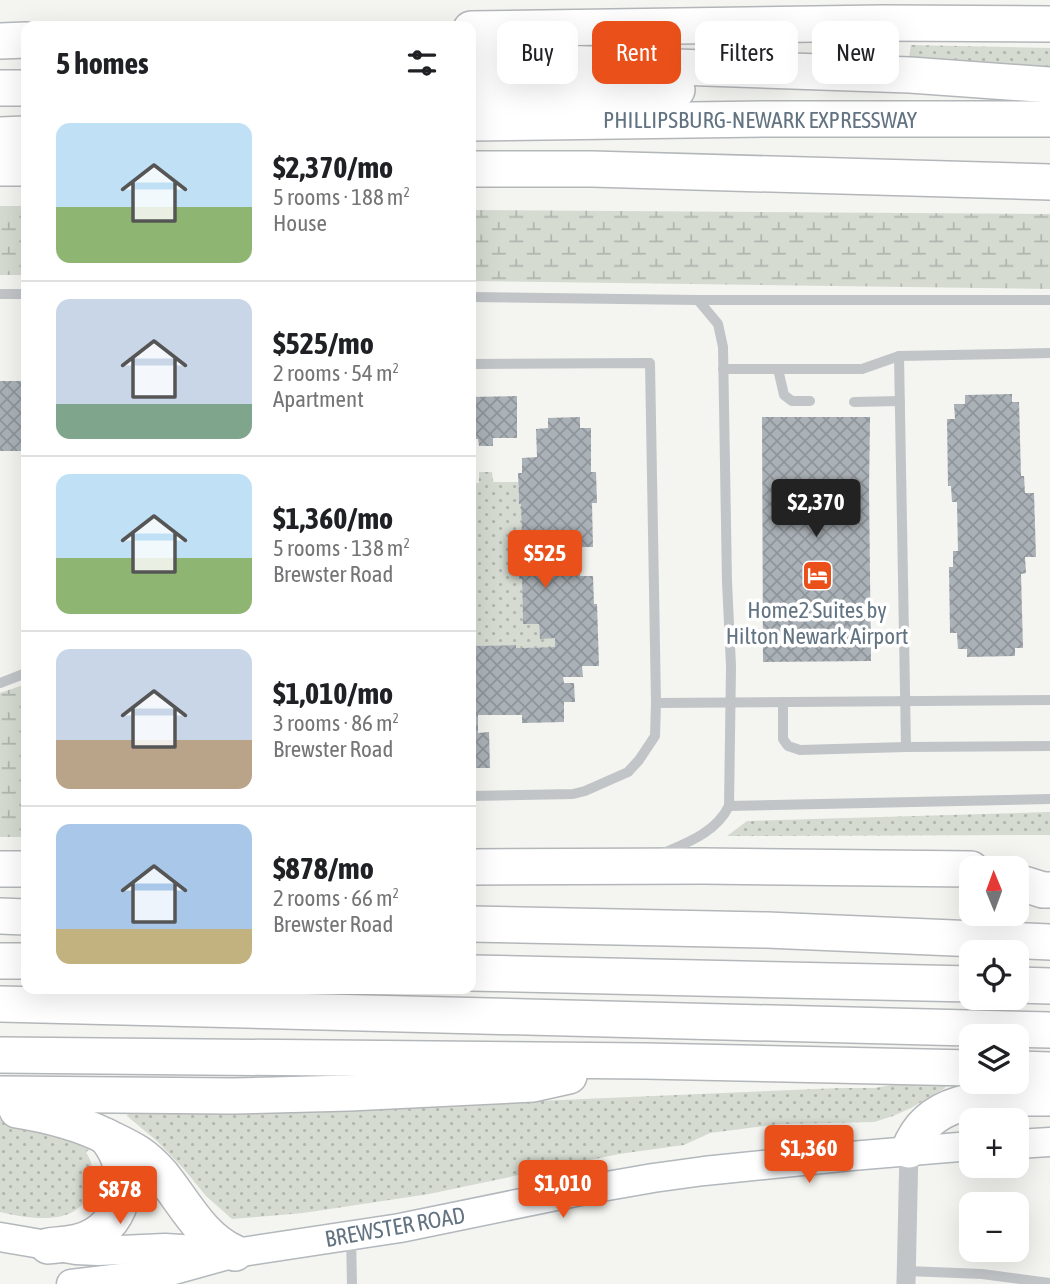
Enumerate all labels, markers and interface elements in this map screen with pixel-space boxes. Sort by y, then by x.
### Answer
chip: Buy [497,21,578,84]
chip: Rent [592,21,681,84]
chip: Filters [695,21,798,84]
chip: New [812,21,899,84]
icon: filters [403,44,441,82]
text: 5 homes [56,46,149,80]
street label: PHILLIPSBURG-NEWARK EXPRESSWAY [603,107,918,133]
text: $2,370/mo [273,150,393,184]
icon: home [112,151,196,235]
text: 5 rooms · 188 m² [273,184,410,210]
text: House [273,210,327,236]
text: $525/mo [273,326,374,360]
icon: home [112,327,196,411]
text: 2 rooms · 54 m² [273,360,399,386]
text: Apartment [273,386,364,412]
pin: $2,370 [759,480,873,539]
text: $2,370 [788,489,845,515]
text: $1,360/mo [273,501,393,535]
icon: home [112,502,196,586]
pin: $525 [504,530,586,590]
text: 5 rooms · 138 m² [273,535,410,561]
text: $525 [524,540,566,566]
hotel icon: Home2 Suites by Hilton Newark Airport [800,559,834,593]
text: Brewster Road [273,561,393,587]
place label: Home2 Suites by Hilton Newark Airport [726,597,908,649]
text: $1,010/mo [273,676,393,710]
icon: home [112,677,196,761]
text: 3 rooms · 86 m² [273,710,399,736]
text: Brewster Road [273,736,393,762]
text: $878/mo [273,851,374,885]
icon: home [112,852,196,936]
north arrow [959,856,1029,926]
map controls [959,856,1029,1262]
text: 2 rooms · 66 m² [273,885,399,911]
text: Brewster Road [273,911,393,937]
button: locate [959,940,1029,1010]
button: layers [959,1024,1029,1094]
button: + [959,1108,1029,1178]
pin: $1,360 [752,1126,866,1185]
text: $1,360 [781,1135,838,1161]
pin: $1,010 [506,1160,620,1220]
pin: $878 [79,1166,161,1226]
text: $1,010 [535,1170,592,1196]
text: $878 [99,1176,141,1202]
button: − [959,1192,1029,1262]
street label: BREWSTER ROAD [323,1202,467,1252]

